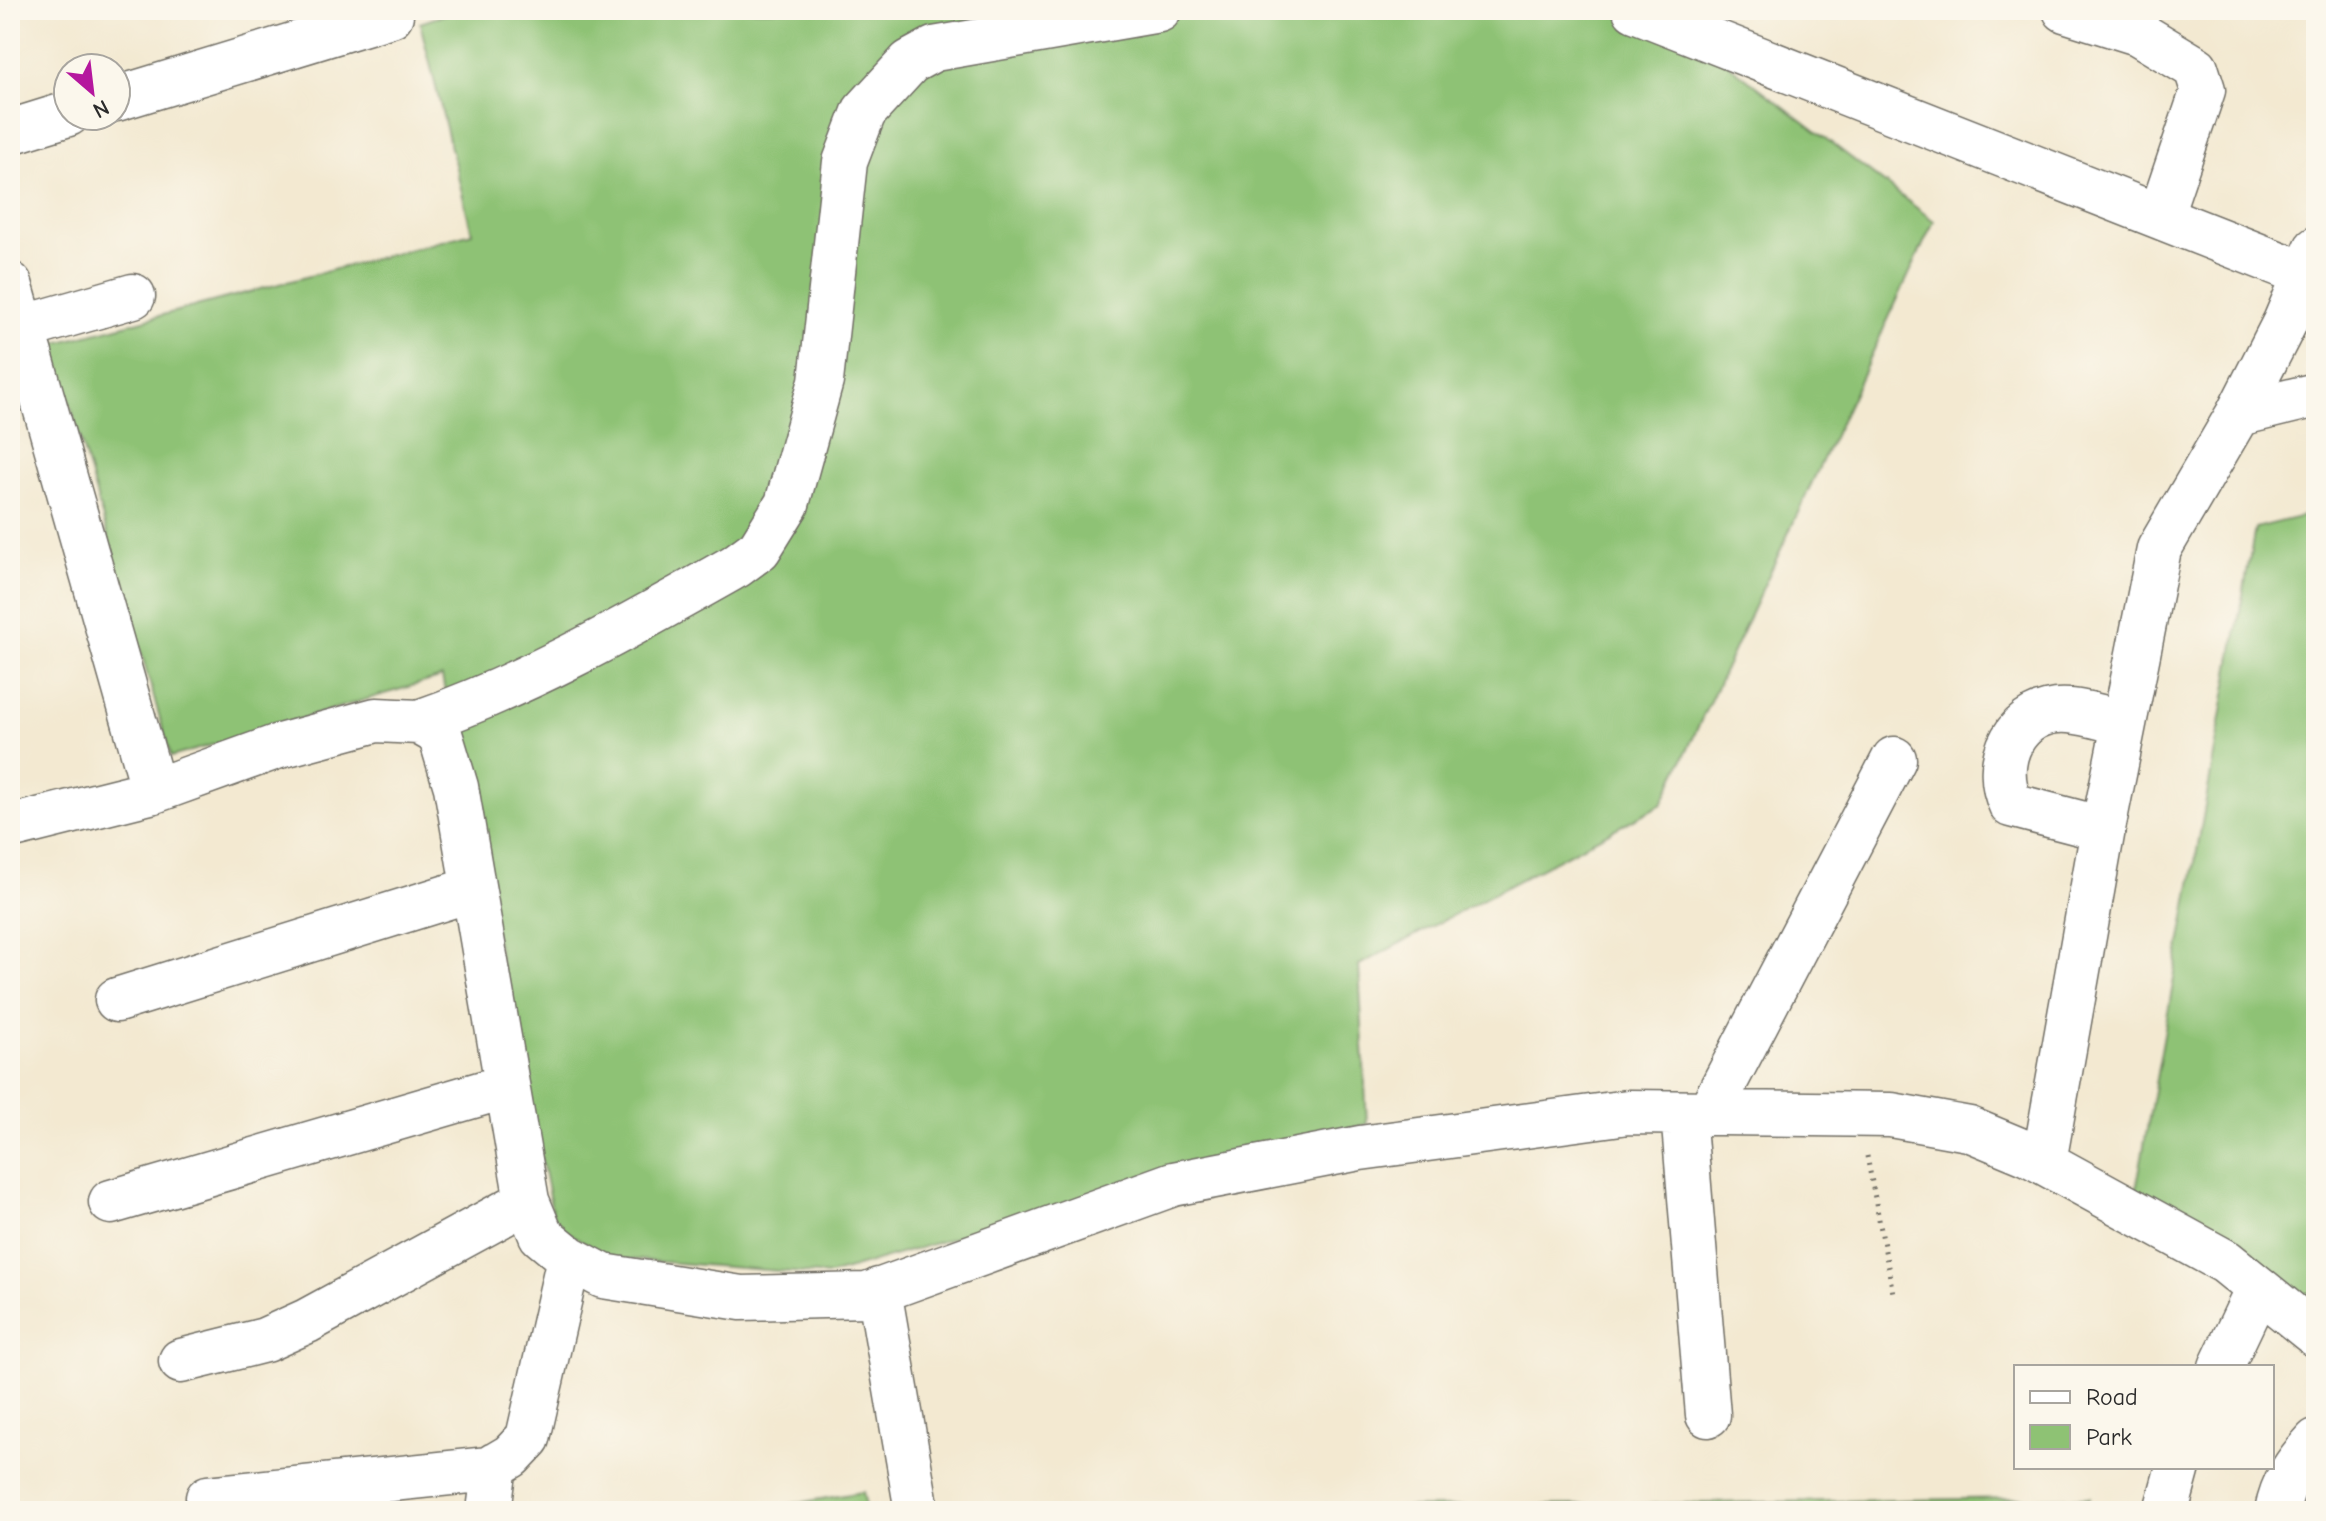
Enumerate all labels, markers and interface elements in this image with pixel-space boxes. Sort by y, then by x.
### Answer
north arrow [52,52,132,132]
text: N [88,94,113,124]
legend [2014,1365,2274,1469]
text: Road [2086,1383,2138,1411]
text: Park [2086,1423,2132,1451]

